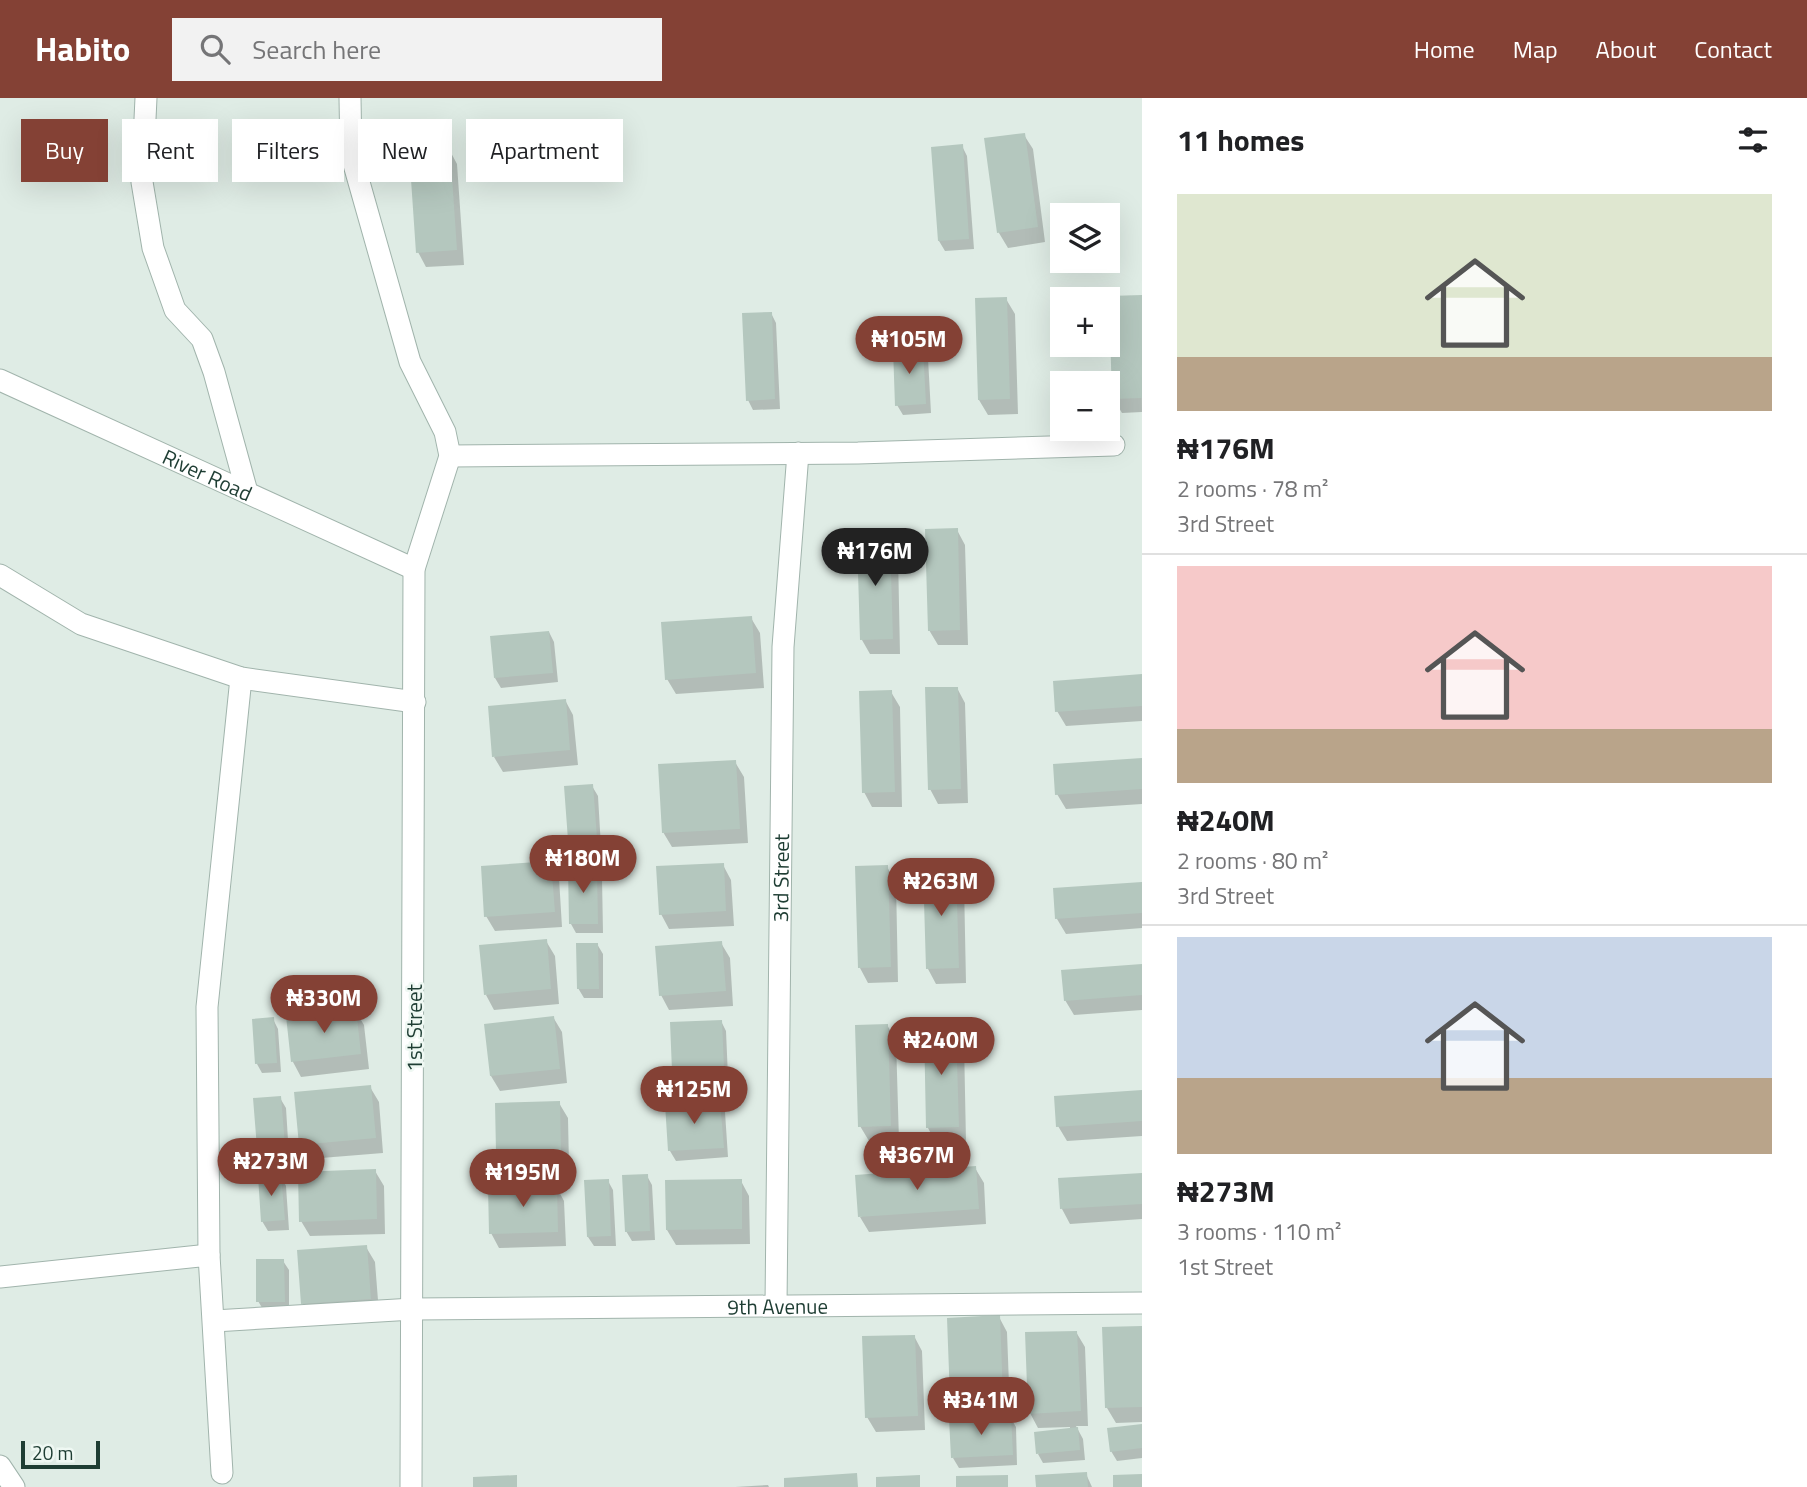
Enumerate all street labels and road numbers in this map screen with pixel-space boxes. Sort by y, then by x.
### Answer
street label: River Road [157,440,257,509]
street label: 3rd Street [764,833,797,923]
street label: 1st Street [398,984,430,1072]
street label: 9th Avenue [727,1290,828,1322]

